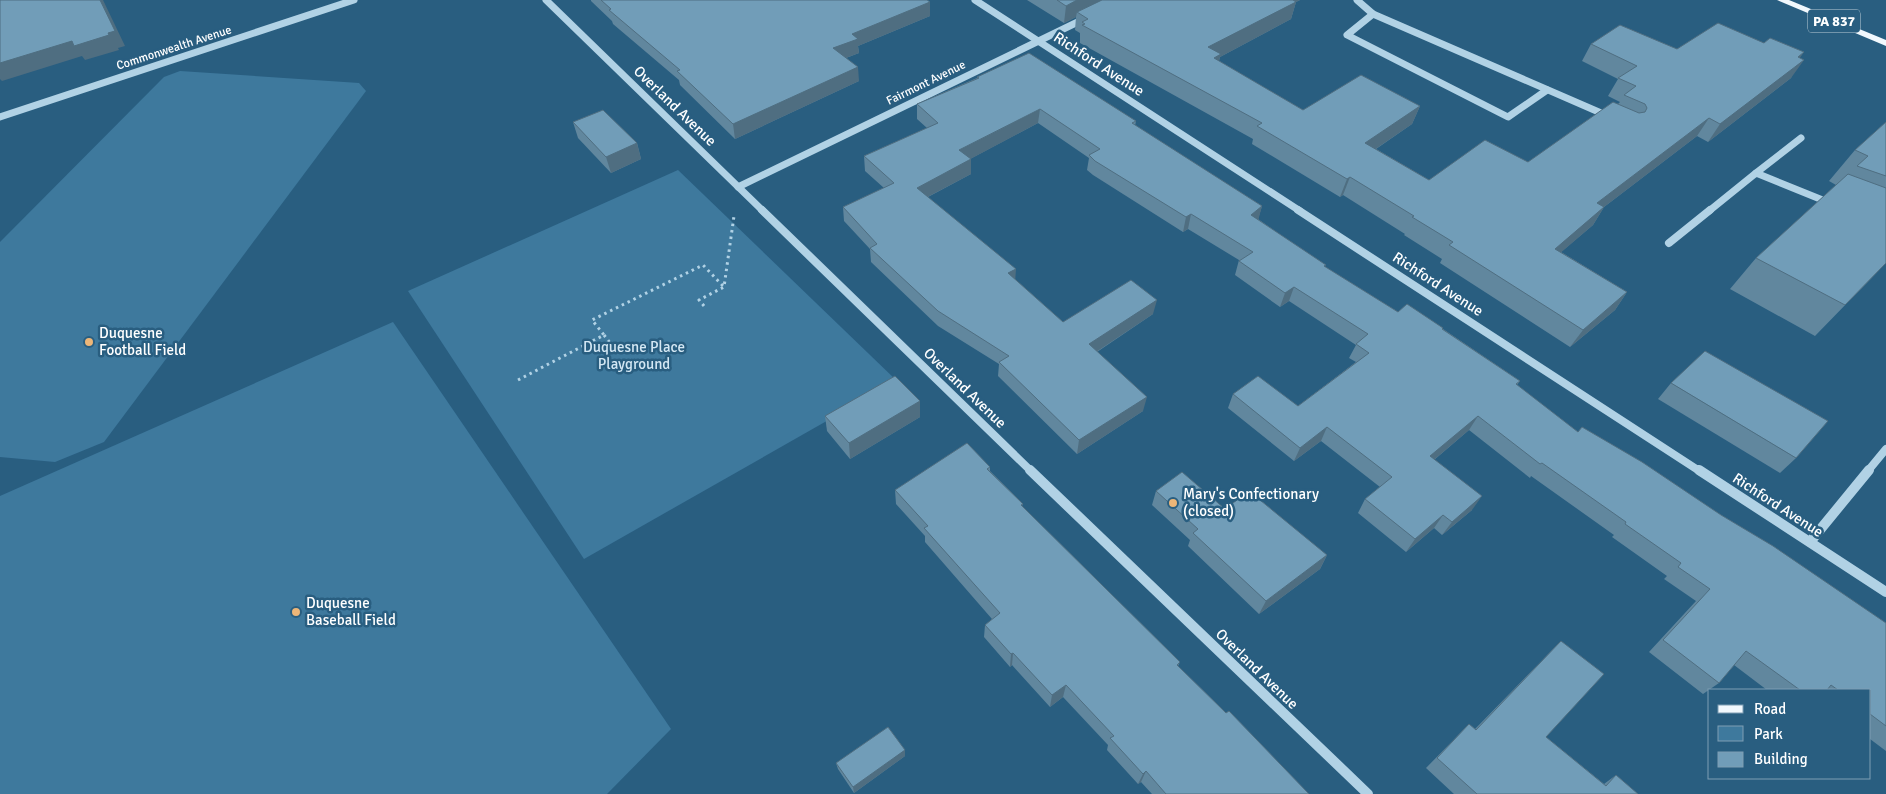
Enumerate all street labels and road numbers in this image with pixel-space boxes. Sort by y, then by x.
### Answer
road number: PA 837 [1808,10,1860,32]
street label: Commonwealth Avenue [115,22,233,74]
street label: Richford Avenue [1050,28,1148,100]
street label: Fairmont Avenue [884,57,968,109]
street label: Overland Avenue [630,62,720,150]
street label: Richford Avenue [1389,248,1487,320]
street label: Overland Avenue [920,344,1010,432]
street label: Richford Avenue [1729,469,1827,541]
street label: Overland Avenue [1212,625,1302,713]

